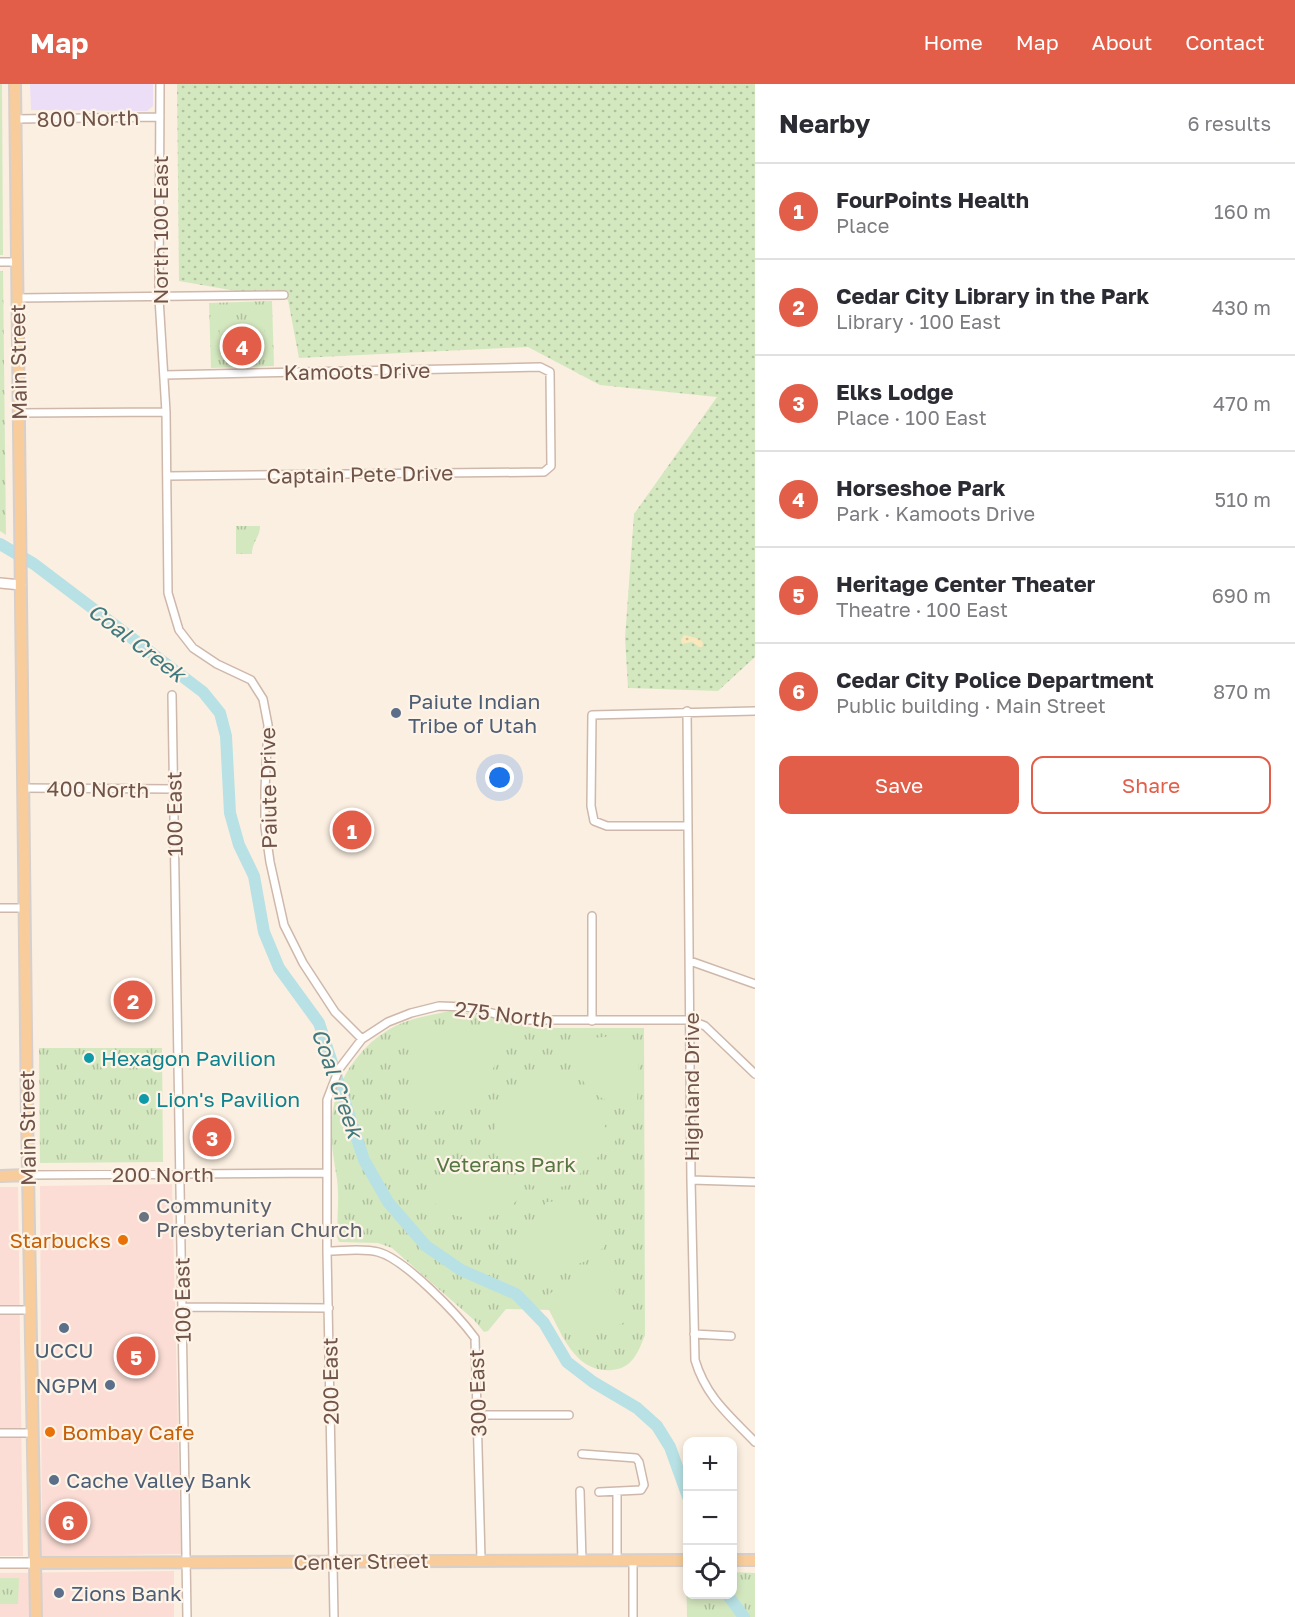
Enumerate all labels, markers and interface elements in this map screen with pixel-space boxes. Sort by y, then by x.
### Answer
text: Map [30,26,88,59]
text: Home [923,29,983,55]
text: Map [1016,29,1059,55]
text: About [1092,29,1152,55]
text: Contact [1185,29,1265,55]
street label: 800 North [36,104,140,132]
text: Nearby [779,108,870,139]
text: 6 results [1187,111,1271,135]
street label: North 100 East [147,155,173,305]
text: FourPoints Health [836,186,1029,213]
text: 1 [793,199,804,223]
text: 160 m [1214,199,1271,223]
text: Place [836,213,889,237]
text: Cedar City Library in the Park [836,282,1149,309]
text: 2 [792,295,805,319]
text: 430 m [1212,295,1271,319]
street label: Main Street [4,304,32,420]
text: Library · 100 East [836,309,1001,333]
pin: 4 [222,324,262,368]
street label: Kamoots Drive [283,357,431,385]
text: Elks Lodge [836,378,953,405]
text: 3 [792,391,805,415]
text: 470 m [1213,391,1271,415]
text: Place · 100 East [836,405,987,429]
street label: Captain Pete Drive [266,459,454,489]
text: Horseshoe Park [836,474,1006,501]
text: 4 [792,487,805,511]
text: 510 m [1215,487,1271,511]
text: Park · Kamoots Drive [836,501,1035,525]
text: Heritage Center Theater [836,570,1095,597]
text: 5 [792,583,805,607]
text: 690 m [1212,583,1271,607]
water label: Coal Creek [83,597,193,689]
text: Theatre · 100 East [836,597,1008,621]
text: Cedar City Police Department [836,666,1154,693]
text: 6 [792,679,805,703]
text: 870 m [1213,679,1271,703]
place label: Paiute Indian Tribe of Utah [408,688,540,738]
text: Public building · Main Street [836,693,1106,717]
marker: Paiute Indian Tribe of Utah [389,706,403,720]
street label: Paiute Drive [254,727,282,849]
button: Save [779,756,1019,814]
button: Share [1031,756,1271,814]
your location [485,763,514,792]
street label: 100 East [160,771,188,857]
street label: 400 North [46,775,150,803]
pin: 1 [332,808,372,852]
pin: 2 [114,978,152,1022]
street label: 275 North [453,995,555,1033]
street label: Highland Drive [678,1012,704,1162]
water label: Coal Creek [307,1025,370,1144]
place label: Hexagon Pavilion [101,1045,276,1071]
marker: Hexagon Pavilion [82,1051,96,1065]
street label: Main Street [13,1070,41,1186]
place label: Lion's Pavilion [156,1086,300,1112]
marker: Lion's Pavilion [137,1092,151,1106]
pin: 3 [192,1114,232,1160]
park label: Veterans Park [436,1151,576,1177]
street label: 200 North [112,1161,214,1187]
place label: Community Presbyterian Church [156,1192,363,1242]
marker: Community Presbyterian Church [137,1210,151,1224]
place label: Starbucks [9,1227,111,1253]
marker: Starbucks [116,1233,130,1247]
street label: 100 East [168,1257,196,1343]
marker: UCCU [57,1321,71,1335]
pin: 5 [116,1334,156,1378]
place label: UCCU [34,1337,94,1363]
street label: 200 East [316,1337,344,1425]
street label: 300 East [462,1349,492,1437]
place label: NGPM [35,1372,98,1398]
marker: NGPM [103,1378,117,1392]
place label: Bombay Cafe [62,1419,194,1445]
marker: Bombay Cafe [43,1425,57,1439]
map controls [683,1437,737,1599]
button: + [683,1437,737,1491]
place label: Cache Valley Bank [66,1467,251,1493]
marker: Cache Valley Bank [47,1473,61,1487]
button: − [683,1491,737,1545]
pin: 6 [48,1498,88,1544]
button: locate [683,1545,737,1599]
street label: Center Street [293,1547,429,1575]
place label: Zions Bank [71,1580,182,1606]
marker: Zions Bank [52,1586,66,1600]

